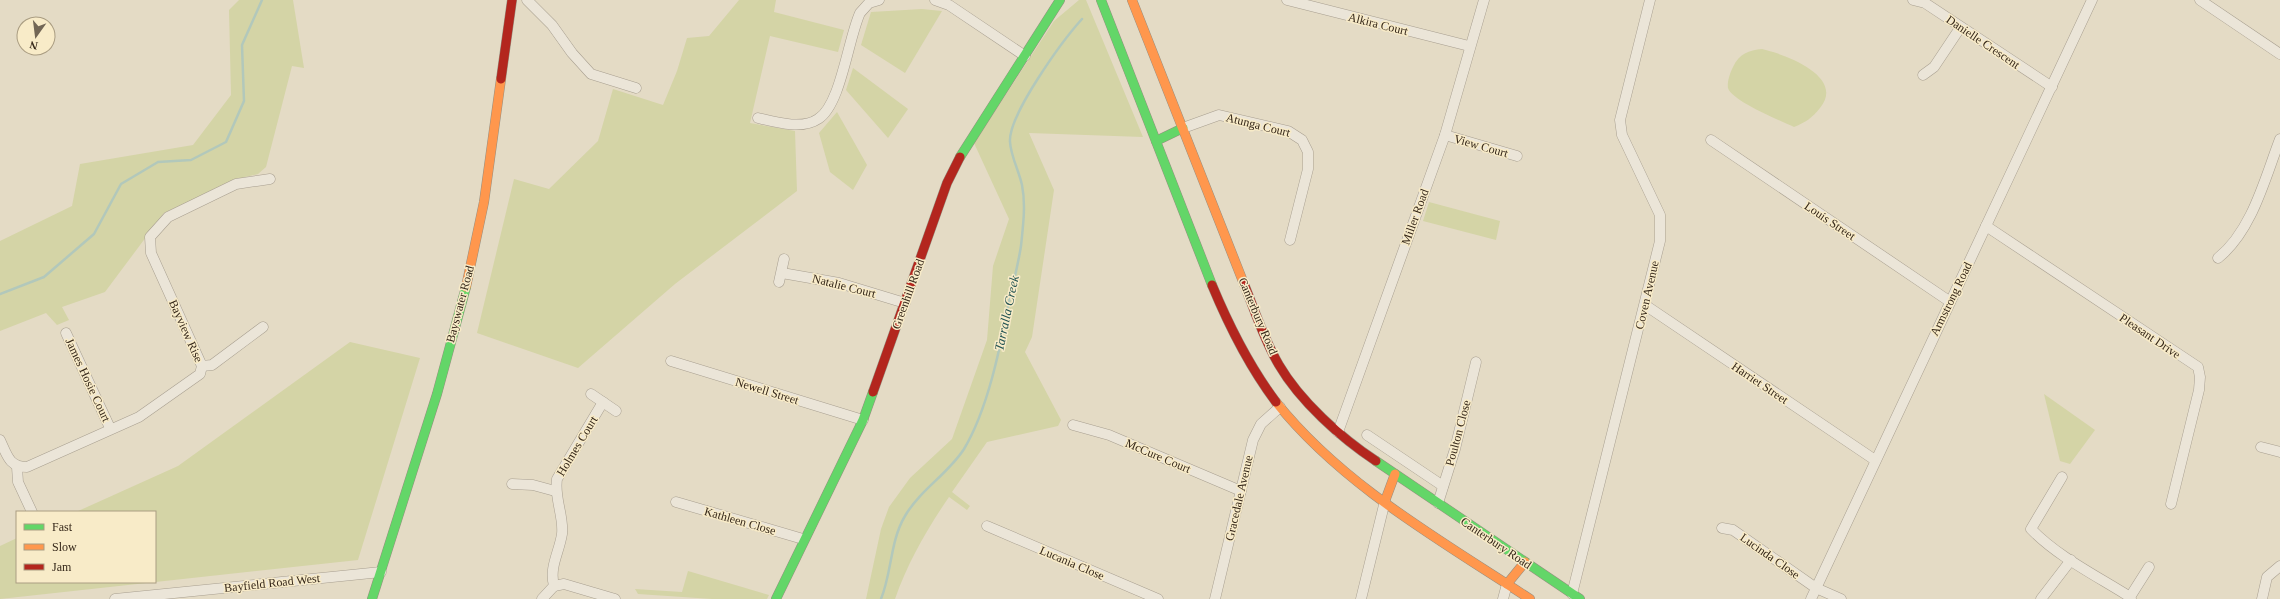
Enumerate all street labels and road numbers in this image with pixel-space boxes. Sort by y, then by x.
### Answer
street label: Alkira Court [1347,10,1410,38]
street label: Danielle Crescent [1944,12,2023,72]
street label: Atunga Court [1224,110,1292,140]
street label: View Court [1452,132,1510,161]
street label: Miller Road [1398,187,1432,247]
street label: Louis Street [1802,199,1859,243]
street label: Greenhill Road [889,257,927,331]
street label: Coven Avenue [1632,259,1662,331]
street label: Armstrong Road [1927,260,1975,338]
street label: Bayswater Road [443,264,477,344]
street label: Natalie Court [811,271,878,301]
street label: Canterbury Road [1235,275,1281,357]
street label: Bayview Rise [166,298,206,364]
street label: Pleasant Drive [2117,311,2183,361]
street label: James Hosie Court [62,336,114,425]
street label: Harriet Street [1729,359,1791,407]
street label: Newell Street [734,375,801,407]
street label: Poulton Close [1442,398,1474,468]
street label: Holmes Court [554,413,601,479]
street label: McCure Court [1123,436,1193,476]
street label: Gracedale Avenue [1222,454,1256,542]
street label: Kathleen Close [703,504,777,538]
street label: Canterbury Road [1458,514,1534,572]
street label: Lucinda Close [1737,530,1803,582]
street label: Lucania Close [1038,543,1106,583]
street label: Bayfield Road West [223,571,321,595]

